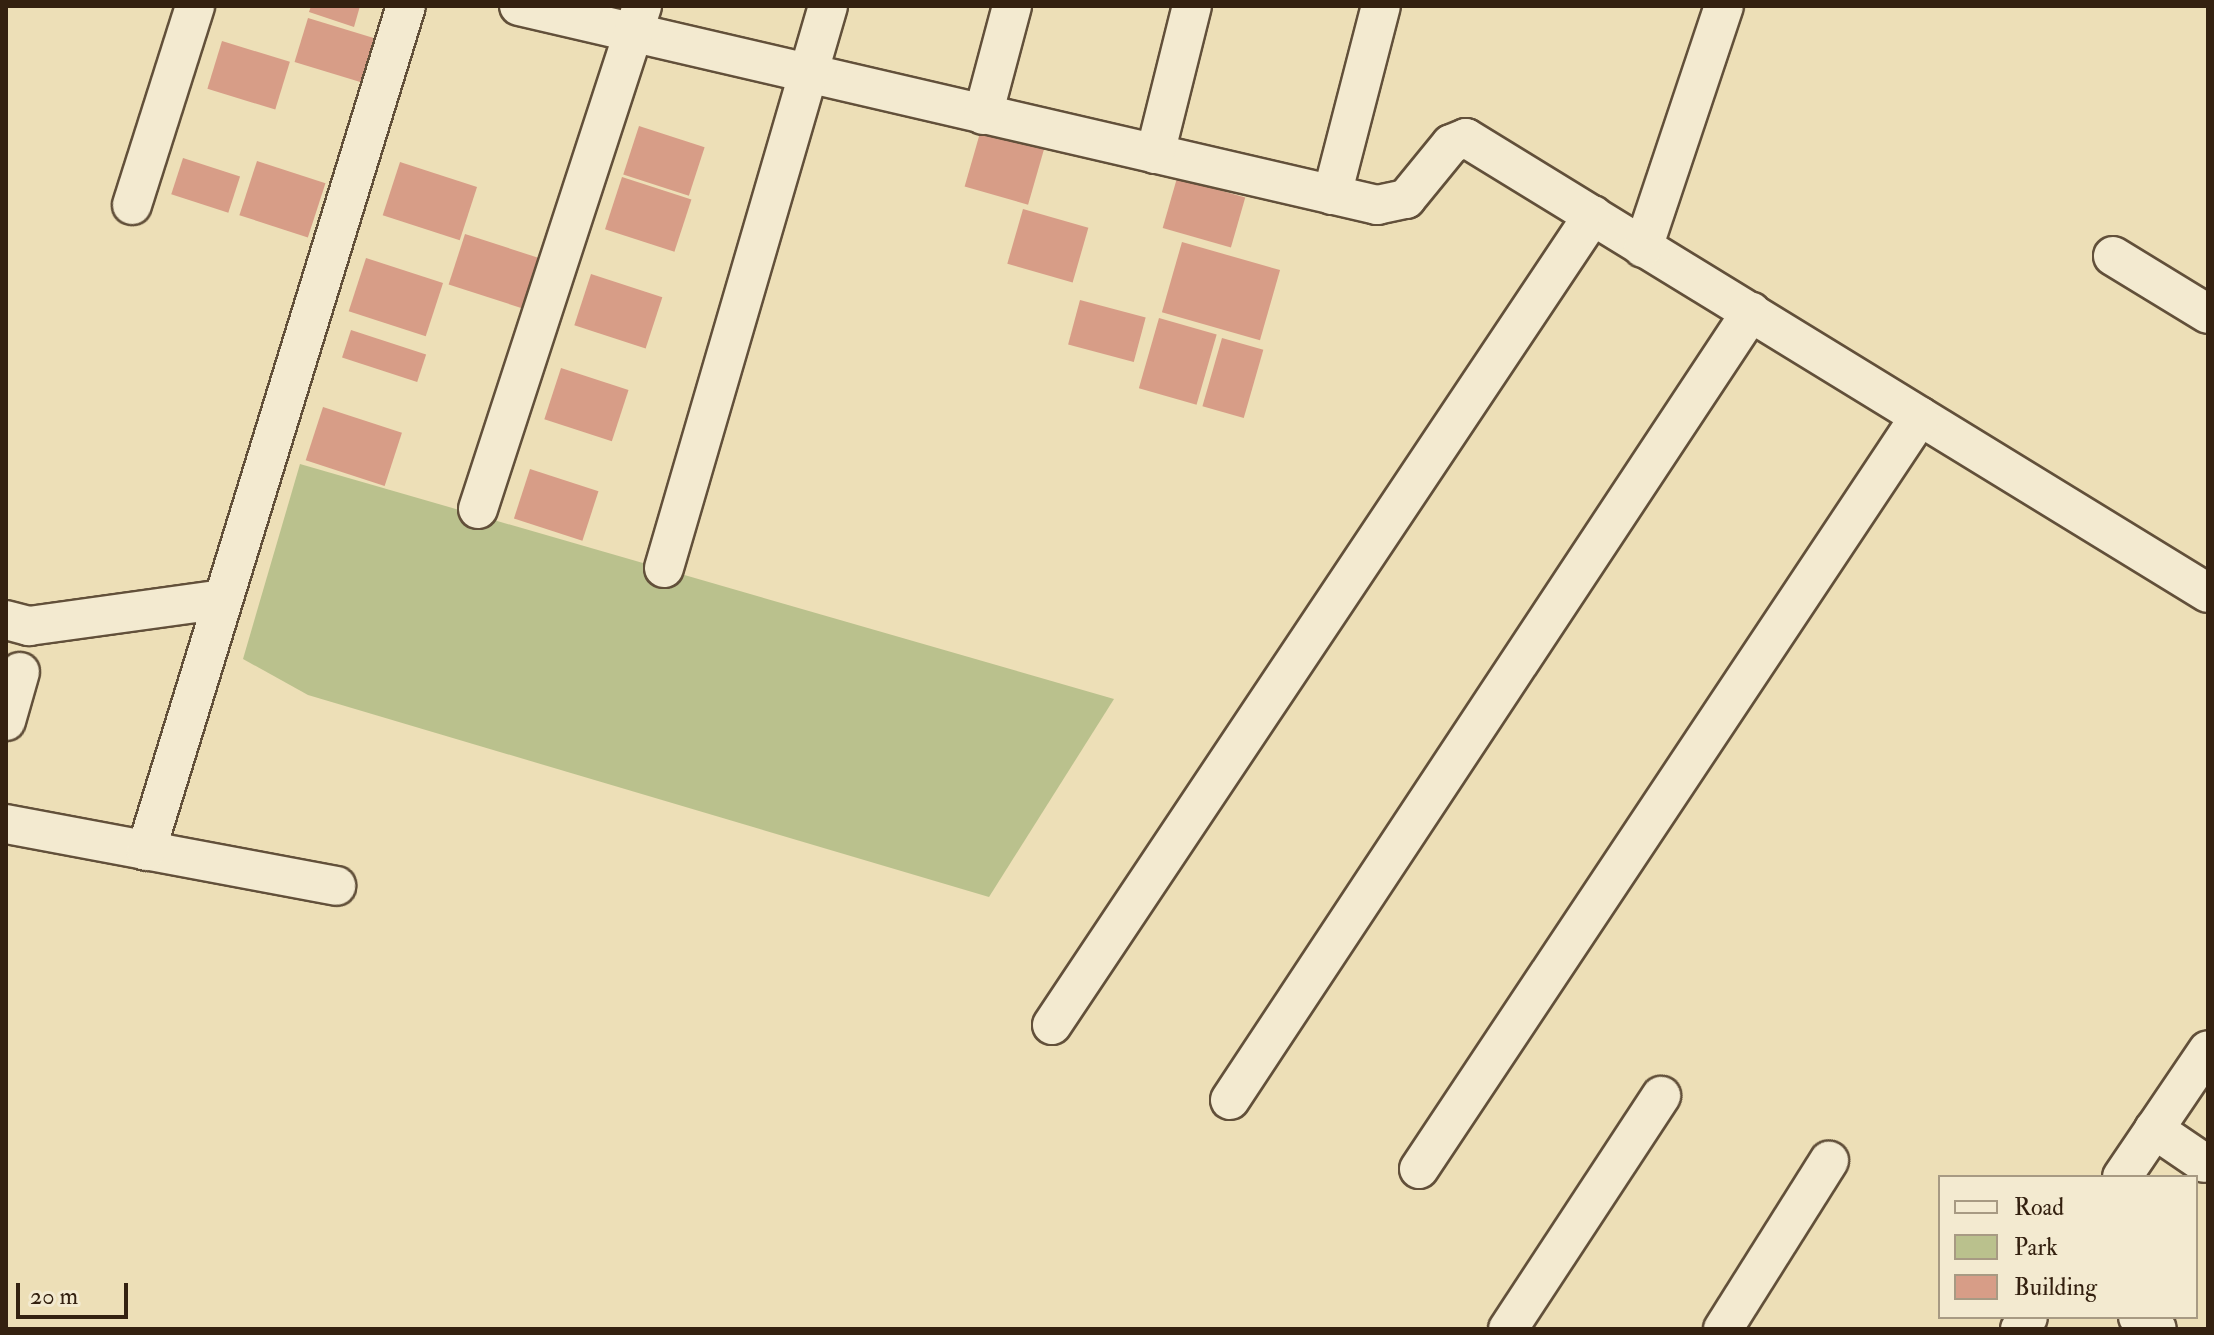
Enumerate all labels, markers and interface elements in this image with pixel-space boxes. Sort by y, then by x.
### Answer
legend [1938,1175,2198,1319]
text: Road [2014,1192,2064,1223]
text: Park [2014,1232,2058,1263]
scale bar [20,1267,132,1317]
text: Building [2014,1272,2097,1303]
text: 20 m [30,1281,78,1312]

